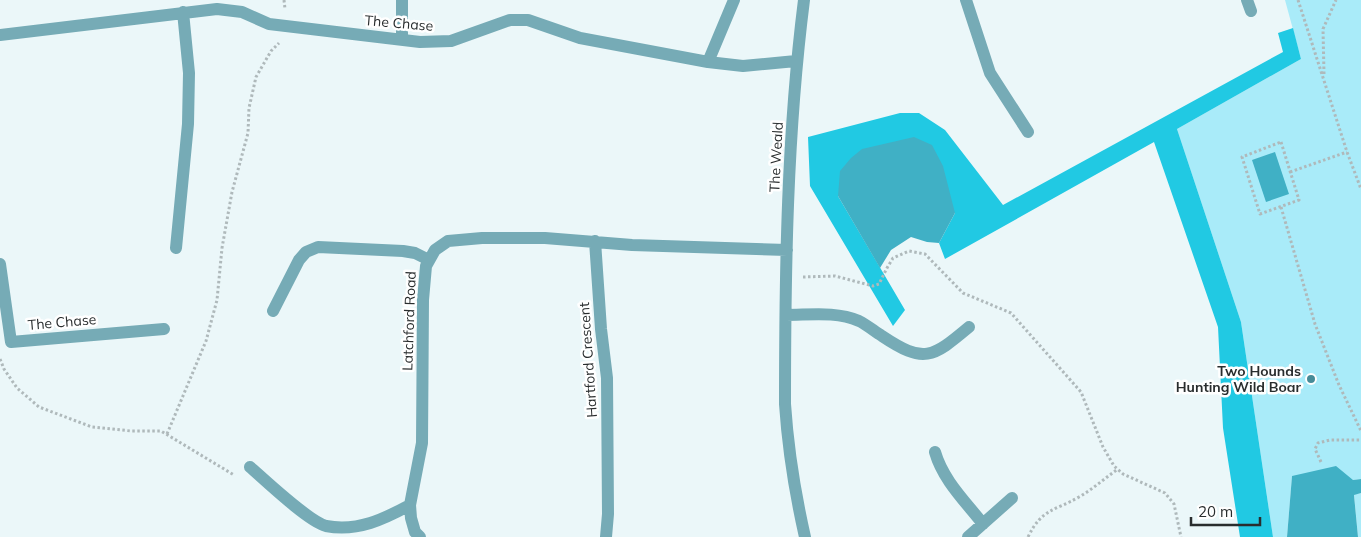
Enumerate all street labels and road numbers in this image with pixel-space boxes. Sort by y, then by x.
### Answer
street label: The Chase [364,11,434,35]
street label: The Weald [765,121,787,193]
street label: Latchford Road [398,271,420,371]
street label: Hartford Crescent [575,302,601,418]
street label: The Chase [27,310,97,334]

